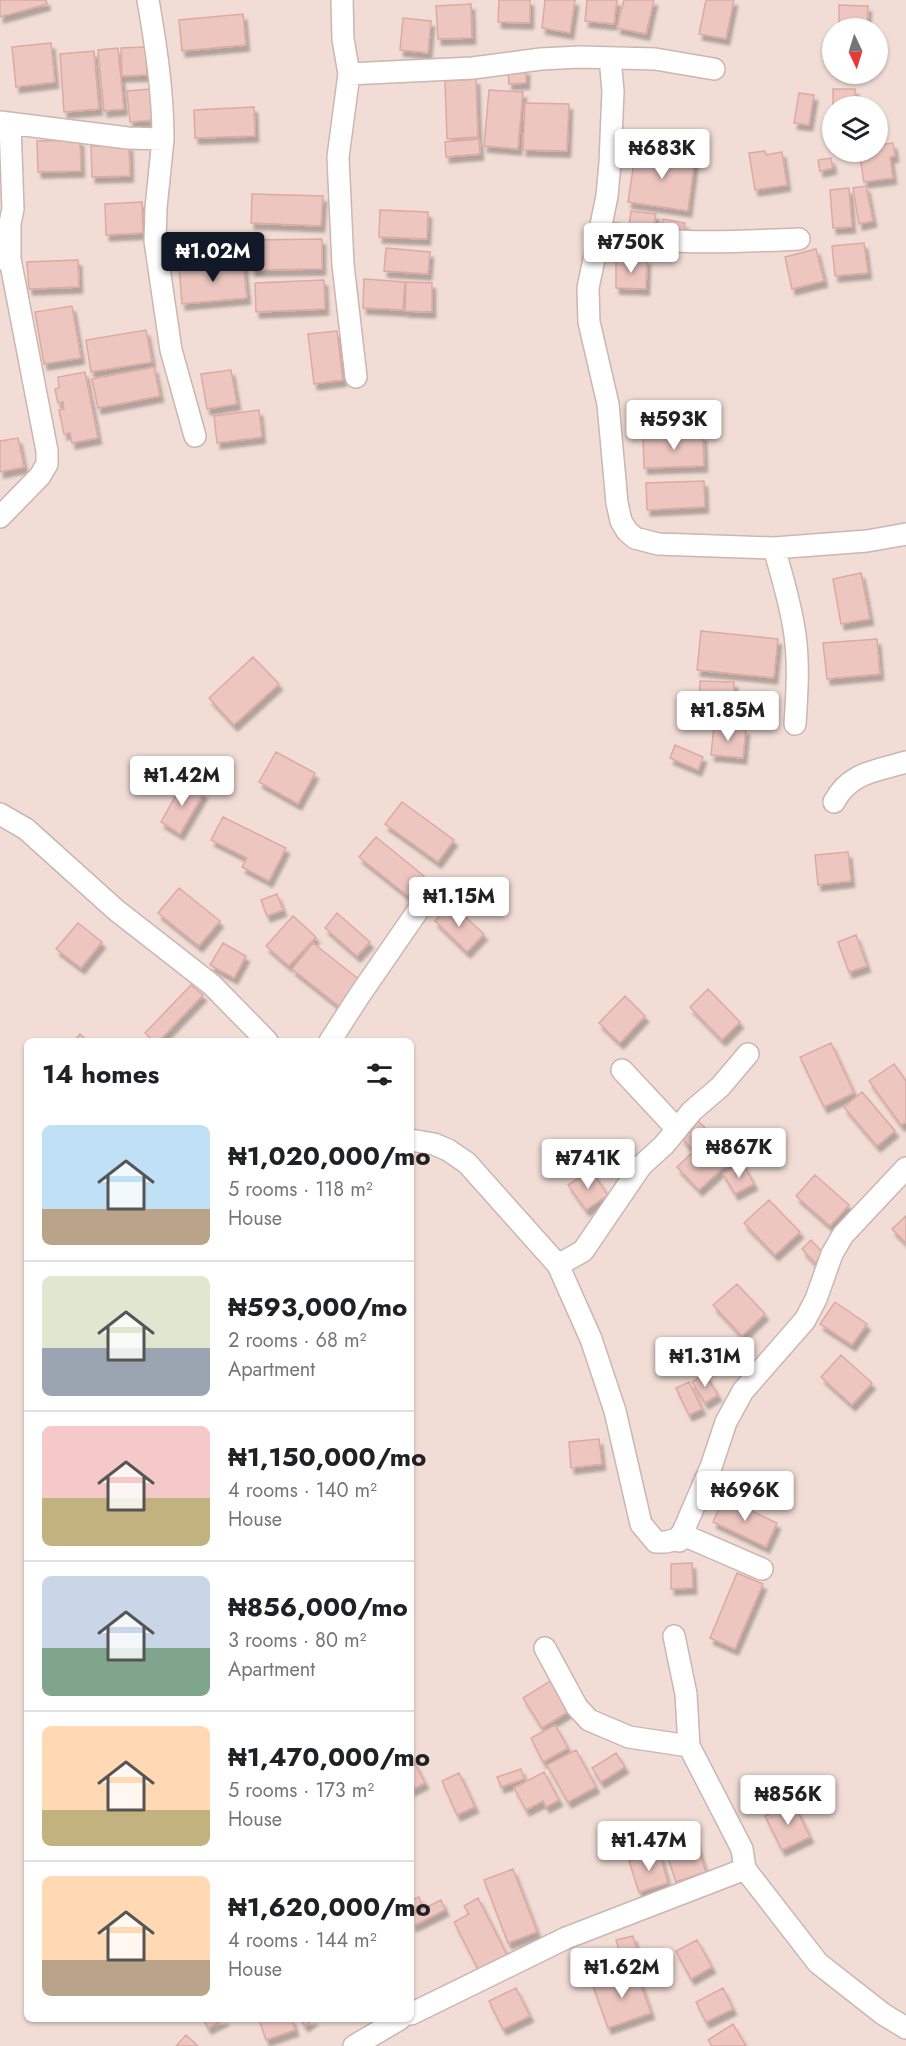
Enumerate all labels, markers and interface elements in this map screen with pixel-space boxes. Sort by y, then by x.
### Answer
north arrow [822,18,888,84]
map controls [822,18,888,162]
button: layers [822,96,888,162]
pin: ₦683K [620,129,704,180]
text: ₦683K [629,134,695,163]
pin: ₦750K [589,223,673,274]
text: ₦750K [598,228,664,257]
pin: ₦1.02M [164,232,262,283]
text: ₦1.02M [175,237,251,266]
pin: ₦593K [632,400,716,451]
text: ₦593K [640,405,708,434]
pin: ₦1.85M [679,691,777,742]
text: ₦1.85M [691,696,765,725]
pin: ₦1.42M [133,756,231,807]
text: ₦1.42M [144,761,220,790]
pin: ₦1.15M [410,877,508,928]
text: ₦1.15M [423,882,495,911]
text: 14 homes [42,1055,159,1093]
icon: filters [363,1058,396,1091]
pin: ₦867K [697,1128,781,1179]
text: ₦867K [706,1133,772,1162]
text: ₦1,020,000/mo [228,1137,431,1175]
pin: ₦741K [546,1139,630,1190]
text: ₦741K [556,1144,620,1173]
icon: home [90,1149,162,1221]
text: 5 rooms · 118 m² [228,1175,373,1204]
text: House [228,1204,282,1233]
text: ₦593,000/mo [228,1288,407,1326]
icon: home [90,1300,162,1372]
text: 2 rooms · 68 m² [228,1326,366,1355]
pin: ₦1.31M [656,1337,754,1388]
text: ₦1.31M [669,1342,741,1371]
text: Apartment [228,1355,315,1384]
text: ₦1,150,000/mo [228,1438,426,1476]
icon: home [90,1450,162,1522]
pin: ₦696K [703,1471,787,1522]
text: 4 rooms · 140 m² [228,1476,377,1505]
text: ₦696K [711,1476,779,1505]
text: House [228,1505,282,1534]
text: ₦856,000/mo [228,1588,408,1626]
icon: home [90,1600,162,1672]
text: 3 rooms · 80 m² [228,1626,366,1655]
text: Apartment [228,1655,315,1684]
text: ₦1,470,000/mo [228,1738,430,1776]
icon: home [90,1750,162,1822]
pin: ₦856K [746,1775,830,1826]
text: 5 rooms · 173 m² [228,1776,374,1805]
text: ₦856K [754,1780,822,1809]
text: House [228,1805,282,1834]
pin: ₦1.47M [600,1821,698,1872]
text: ₦1.47M [612,1826,686,1855]
text: ₦1,620,000/mo [228,1888,431,1926]
icon: home [90,1900,162,1972]
text: 4 rooms · 144 m² [228,1926,377,1955]
pin: ₦1.62M [573,1948,671,1999]
text: ₦1.62M [584,1953,660,1982]
text: House [228,1955,282,1984]

